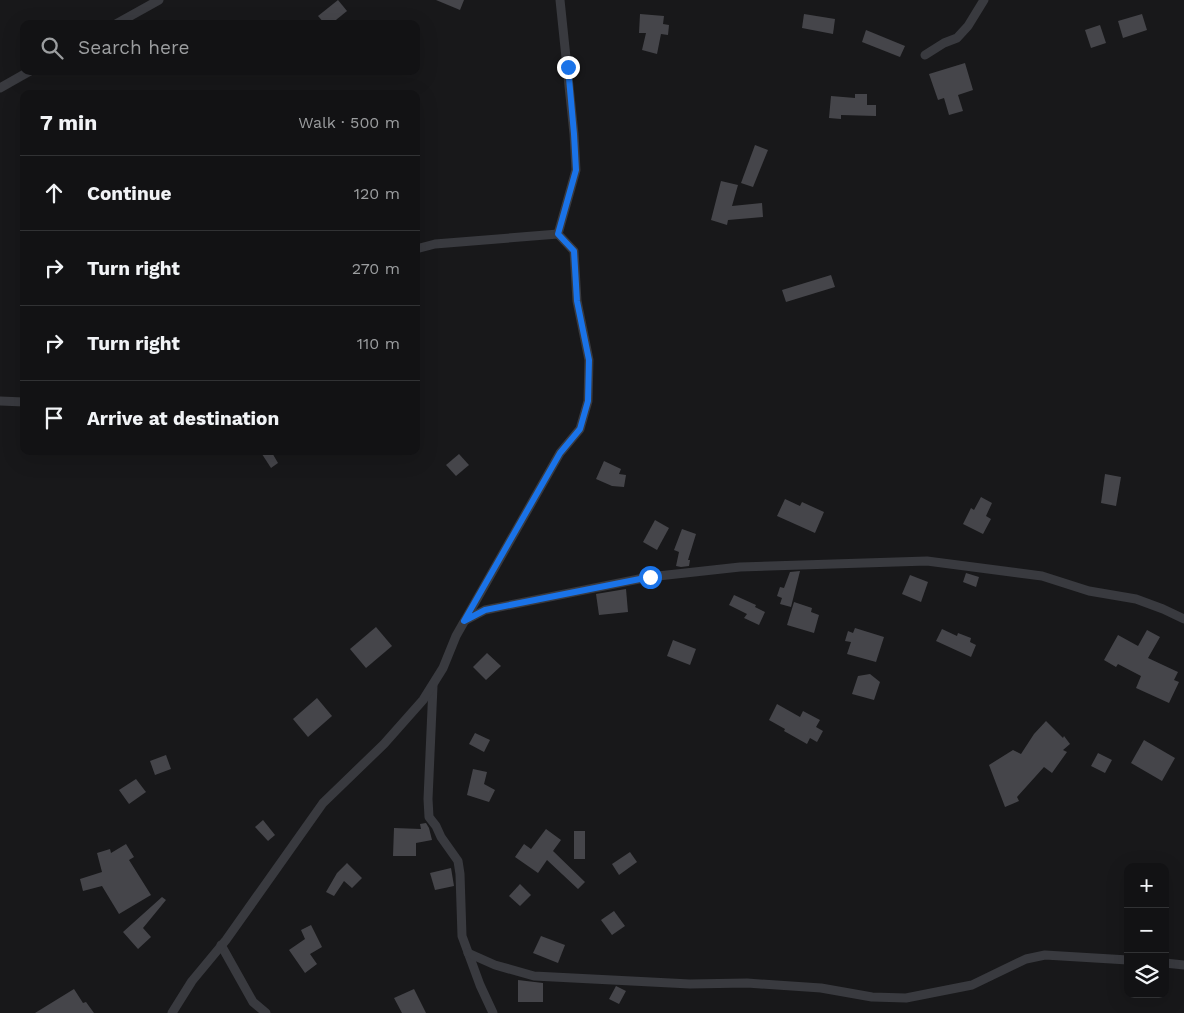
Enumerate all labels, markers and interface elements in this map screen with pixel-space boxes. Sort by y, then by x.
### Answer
search box [20,20,420,75]
icon: search [38,34,66,62]
text: Search here [78,36,189,59]
route end [557,56,580,79]
text: 7 min [40,110,97,135]
text: Walk · 500 m [298,113,400,132]
icon: ahead [40,179,68,207]
text: Continue [87,182,171,205]
text: 120 m [354,184,400,203]
icon: right [40,254,68,282]
text: Turn right [87,257,180,280]
text: 270 m [352,259,400,278]
icon: right [40,329,68,357]
text: Turn right [87,332,180,355]
text: 110 m [357,334,400,353]
icon: arrive [40,404,68,432]
text: Arrive at destination [87,407,279,430]
route start [639,566,662,589]
map controls [1124,863,1169,998]
button: + [1124,863,1169,908]
button: − [1124,908,1169,953]
button: layers [1124,953,1169,998]

